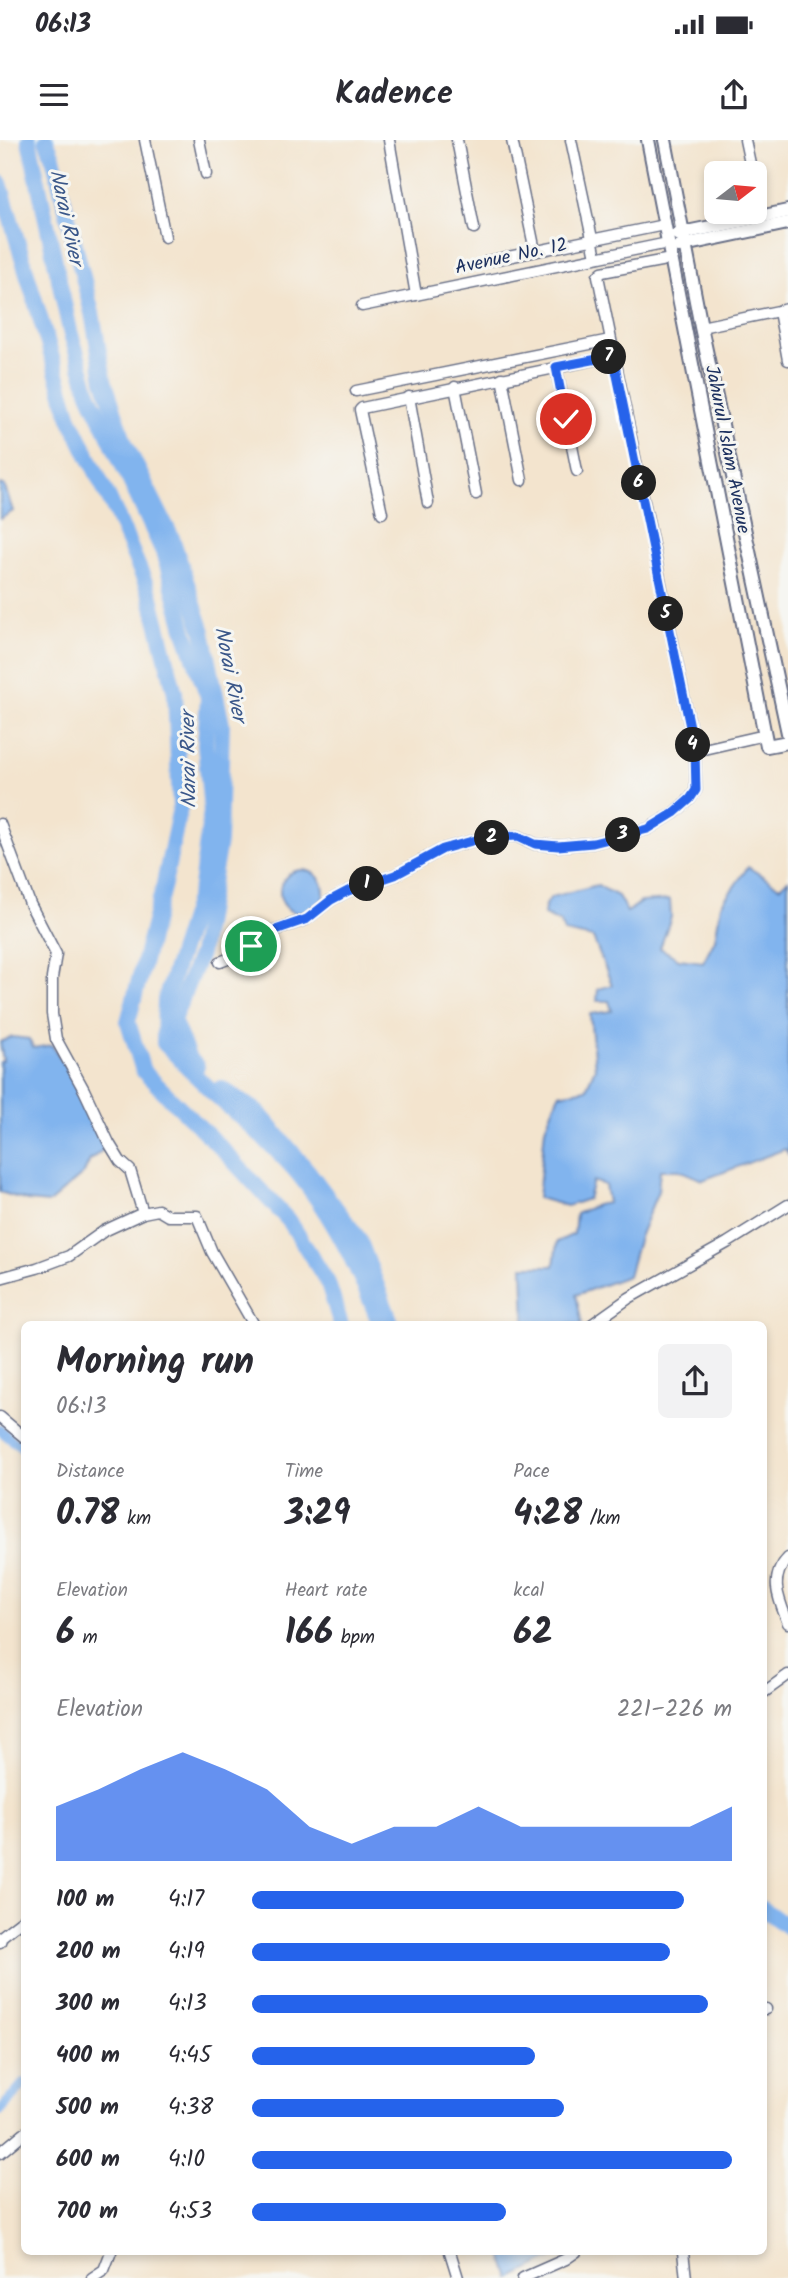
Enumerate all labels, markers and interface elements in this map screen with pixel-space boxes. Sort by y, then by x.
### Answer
text: 06:13 [35,4,91,46]
text: Kadence [335,69,453,120]
icon: menu [35,76,73,114]
icon: share [715,76,753,114]
north arrow [704,161,766,224]
map controls [704,161,767,224]
water label: Narai River [39,167,93,272]
street label: Avenue No. 12 [452,230,570,283]
pin: 7 [592,340,626,374]
text: 7 [604,341,613,371]
street label: Jahurul Islam Avenue [696,363,758,537]
pin [536,389,596,449]
icon: check [547,400,585,438]
pin: 6 [622,466,656,500]
text: 6 [633,467,644,497]
pin: 5 [648,596,684,631]
text: 5 [661,598,670,628]
water label: Norai River [204,624,256,729]
water label: Narai River [172,707,207,809]
pin: 4 [676,728,710,762]
text: 4 [687,729,698,759]
pin: 3 [606,818,640,852]
text: 3 [617,819,628,849]
pin: 2 [475,820,510,856]
text: 2 [486,822,497,852]
pin: 1 [350,866,384,902]
text: 1 [364,868,369,898]
pin [221,916,281,976]
icon: arrive [232,927,270,965]
text: Morning run [56,1333,254,1393]
button: share [658,1344,732,1418]
text: 06:13 [56,1389,106,1425]
text: Distance [56,1457,124,1487]
text: Time [285,1457,323,1487]
text: Pace [513,1457,550,1487]
text: 0.78 [56,1487,119,1543]
text: 3:29 [285,1487,351,1543]
text: 4:28 [513,1487,582,1543]
text: km [119,1504,151,1534]
text: /km [582,1504,620,1534]
text: Elevation [56,1576,128,1606]
text: Heart rate [285,1576,367,1606]
text: kcal [513,1576,544,1606]
text: 6 [56,1606,75,1662]
text: 166 [285,1606,333,1662]
text: 62 [513,1606,553,1662]
text: m [75,1623,98,1653]
text: bpm [333,1623,375,1653]
text: Elevation [56,1692,143,1728]
text: 221–226 m [617,1692,732,1728]
text: 100 m [56,1882,114,1918]
text: 4:17 [168,1882,204,1918]
text: 200 m [56,1934,121,1970]
text: 4:19 [168,1934,205,1970]
text: 300 m [56,1986,120,2022]
text: 4:13 [168,1986,207,2022]
text: 400 m [56,2038,120,2074]
text: 4:45 [168,2038,211,2074]
text: 500 m [56,2090,119,2126]
text: 4:38 [168,2090,213,2126]
text: 600 m [56,2142,120,2178]
text: 4:10 [168,2142,205,2178]
text: 700 m [56,2194,118,2230]
text: 4:53 [168,2194,212,2230]

